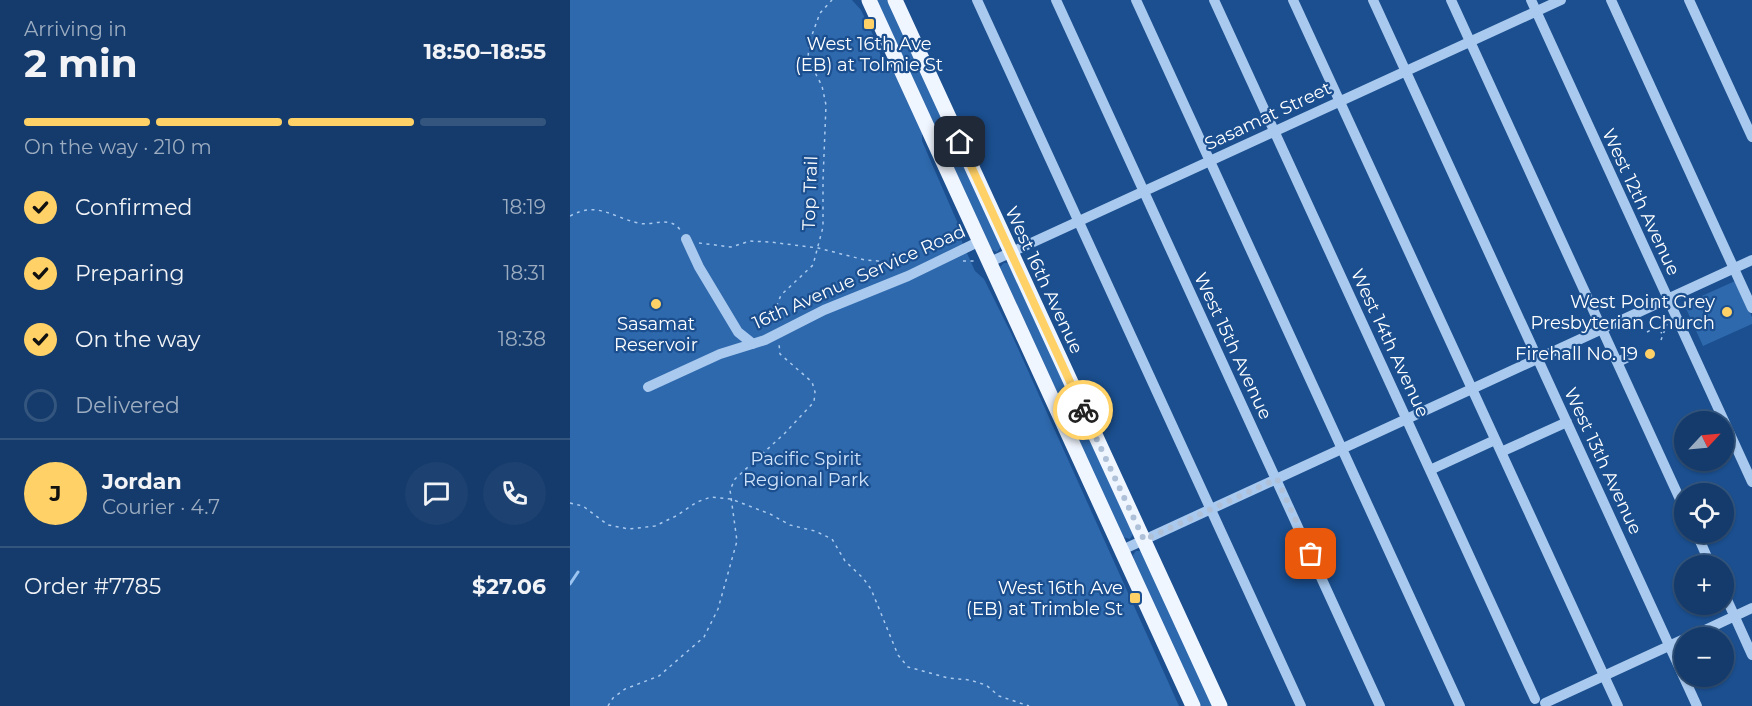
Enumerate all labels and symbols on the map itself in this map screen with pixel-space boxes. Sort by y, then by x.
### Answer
marker: West 16th Ave (EB) at Tolmie St [862,17,876,31]
place label: West 16th Ave (EB) at Tolmie St [795,33,943,76]
street label: Sasamat Street [1201,77,1335,155]
pin [934,116,985,167]
street label: West 12th Avenue [1597,125,1685,279]
street label: Top Trail [798,155,822,231]
street label: West 16th Avenue [1000,203,1088,357]
street label: 16th Avenue Service Road [749,220,969,334]
street label: West 14th Avenue [1346,265,1434,421]
street label: West 15th Avenue [1189,269,1277,423]
place label: West Point Grey Presbyterian Church [1531,291,1715,334]
marker: Sasamat Reservoir [649,297,663,311]
marker: West Point Grey Presbyterian Church [1720,305,1734,319]
place label: Sasamat Reservoir [614,313,698,356]
place label: Firehall No. 19 [1515,343,1638,365]
marker: Firehall No. 19 [1643,347,1657,361]
courier [1053,380,1113,440]
street label: West 13th Avenue [1559,384,1647,538]
north arrow [1674,411,1734,471]
park label: Pacific Spirit Regional Park [743,448,869,491]
pin [1285,528,1336,579]
place label: West 16th Ave (EB) at Trimble St [966,577,1123,620]
marker: West 16th Ave (EB) at Trimble St [1128,591,1142,605]

